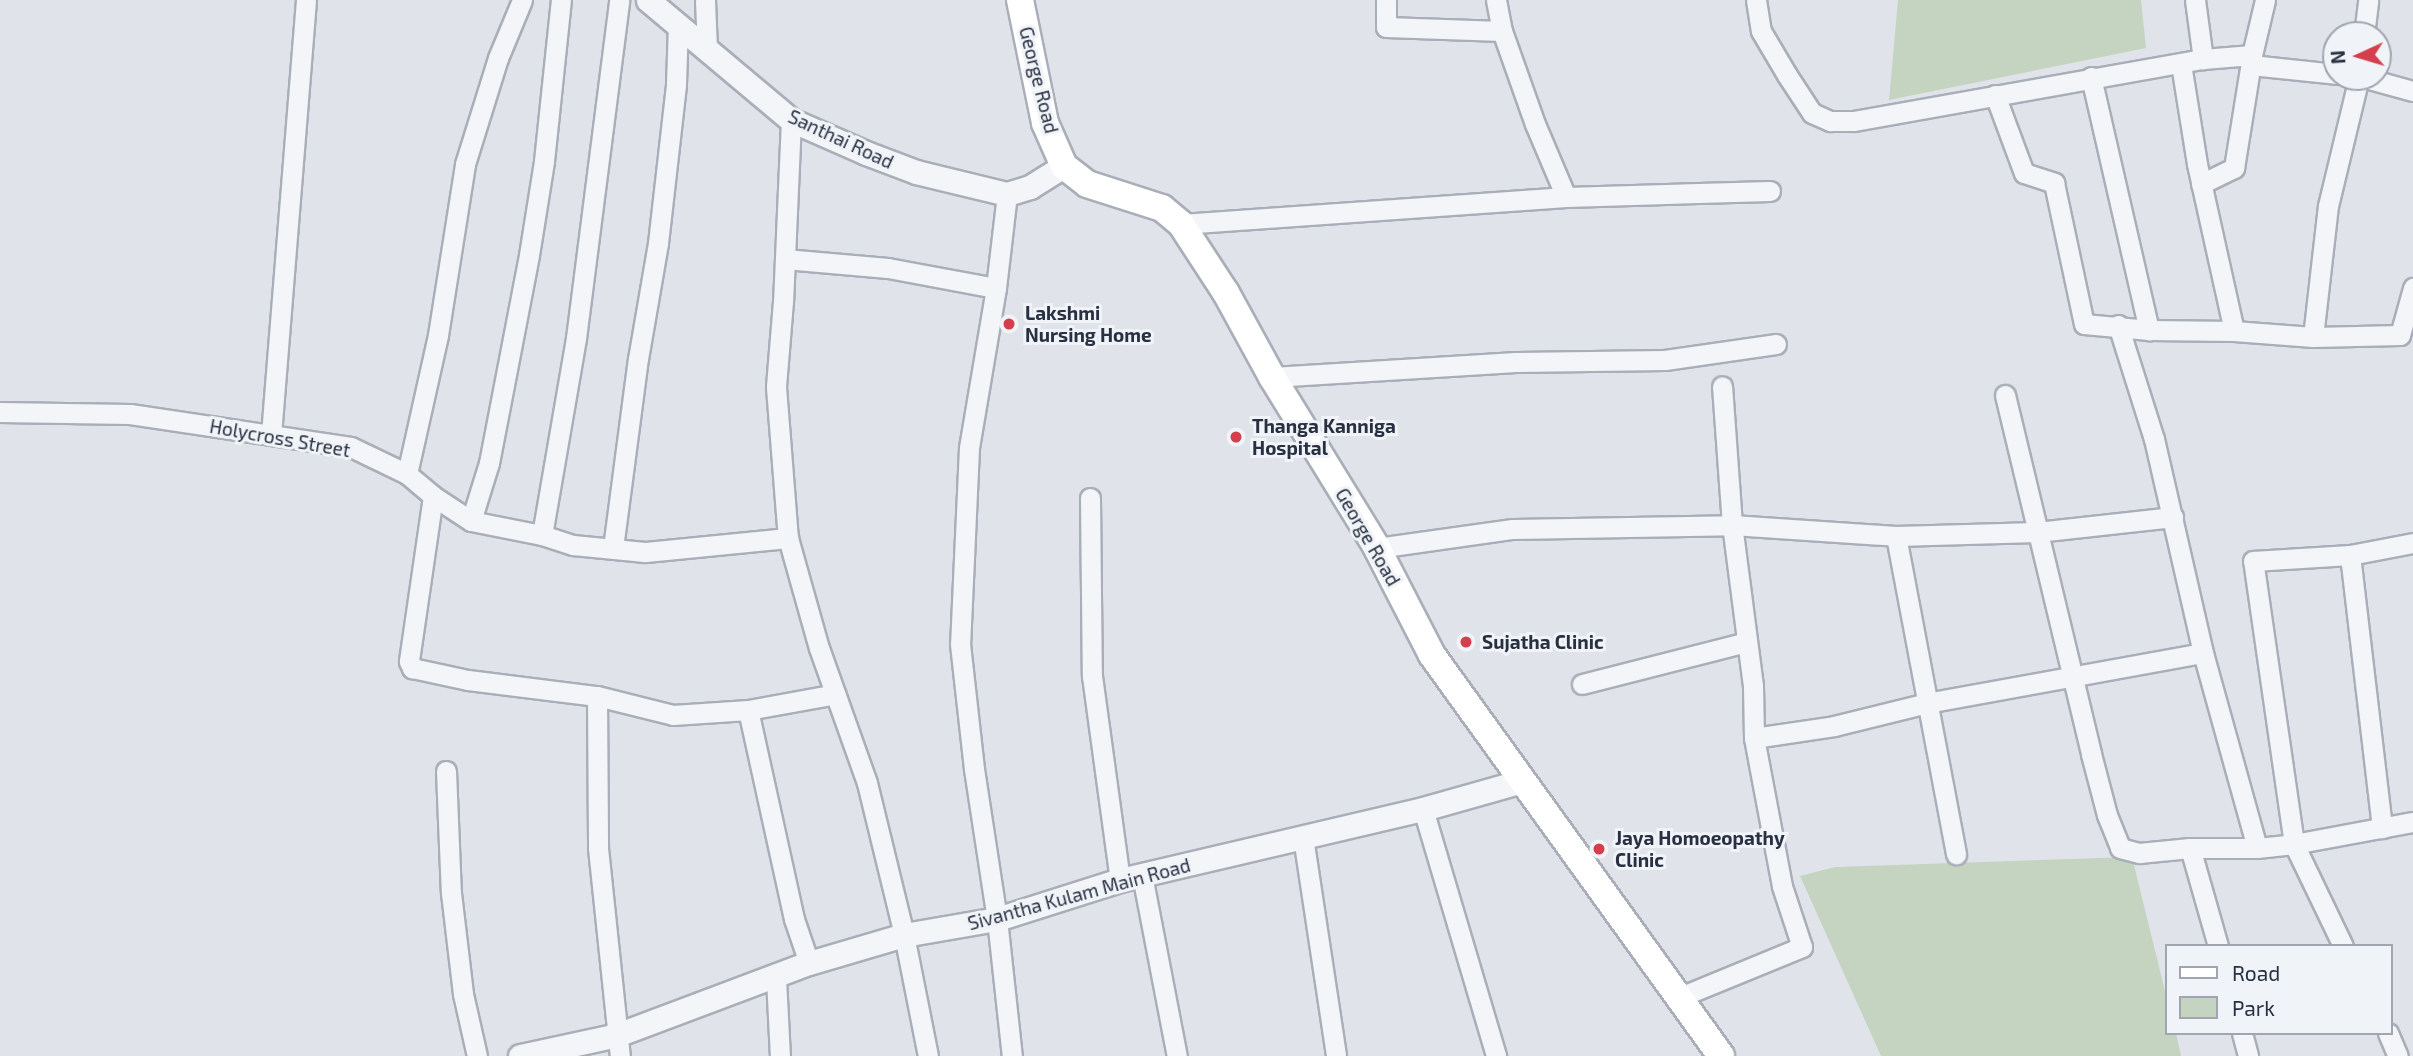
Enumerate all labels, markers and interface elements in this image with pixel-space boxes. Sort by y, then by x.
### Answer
north arrow [2322,21,2392,91]
street label: George Road [1015,24,1063,136]
text: N [2326,50,2349,65]
street label: Santhai Road [785,105,897,173]
place label: Lakshmi Nursing Home [1025,302,1152,346]
marker: Lakshmi Nursing Home [999,314,1019,334]
street label: Holycross Street [208,414,352,462]
place label: Thanga Kanniga Hospital [1252,415,1396,459]
marker: Thanga Kanniga Hospital [1226,427,1246,447]
street label: George Road [1331,484,1405,590]
place label: Sujatha Clinic [1482,631,1604,653]
marker: Sujatha Clinic [1456,632,1476,652]
place label: Jaya Homoeopathy Clinic [1615,827,1785,871]
marker: Jaya Homoeopathy Clinic [1589,839,1609,859]
street label: Sivantha Kulam Main Road [965,853,1193,935]
legend [2164,944,2392,1035]
text: Road [2232,960,2280,985]
text: Park [2232,995,2275,1020]

